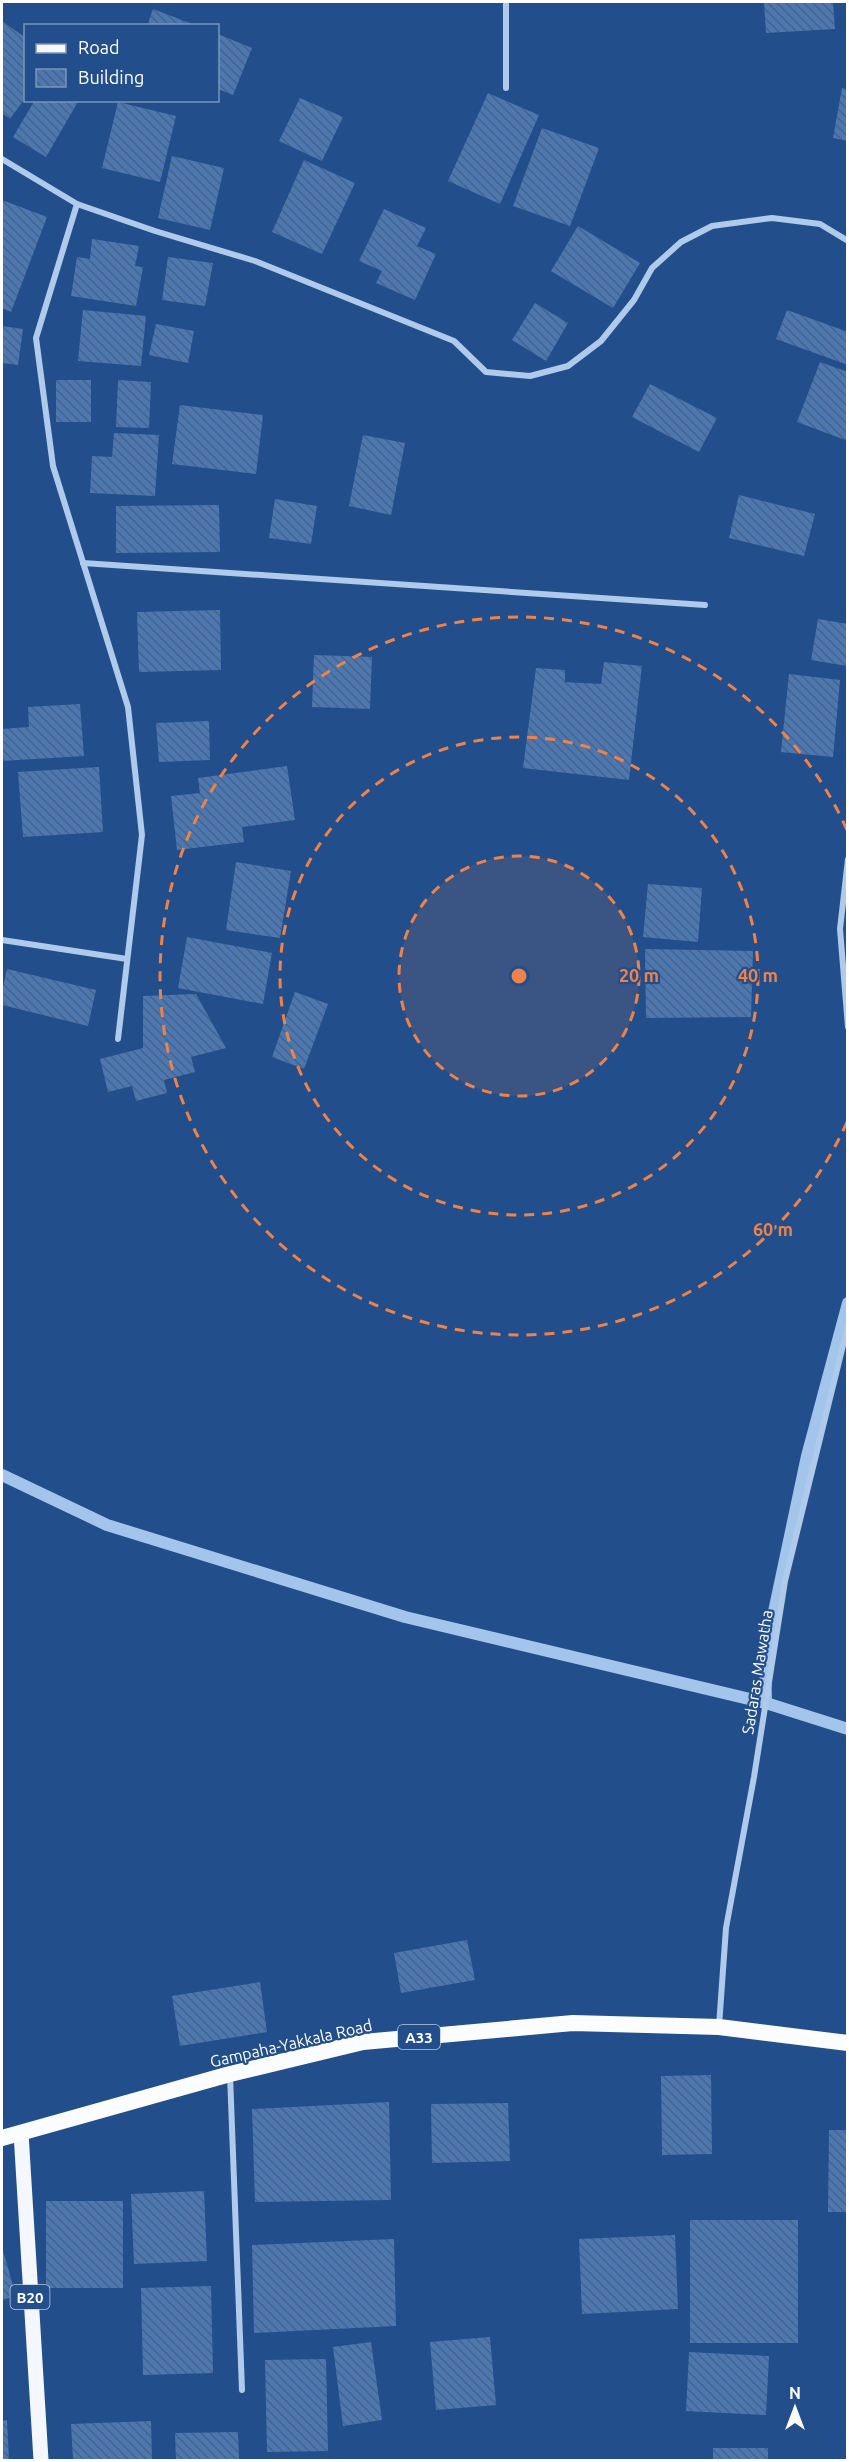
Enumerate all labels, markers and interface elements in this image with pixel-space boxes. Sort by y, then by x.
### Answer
legend [24,24,219,102]
text: Road [78,37,120,57]
text: Building [78,67,144,87]
text: 20 m [619,965,659,985]
text: 40 m [738,965,778,985]
centre of rings [509,966,529,986]
text: 60 m [753,1219,793,1239]
street label: Sadaras Mawatha [738,1609,776,1735]
street label: Gampaha-Yakkala Road [208,2016,374,2070]
road number: A33 [398,2025,440,2049]
road number: B20 [10,2285,50,2309]
north arrow [765,2378,825,2438]
text: N [789,2384,801,2402]

